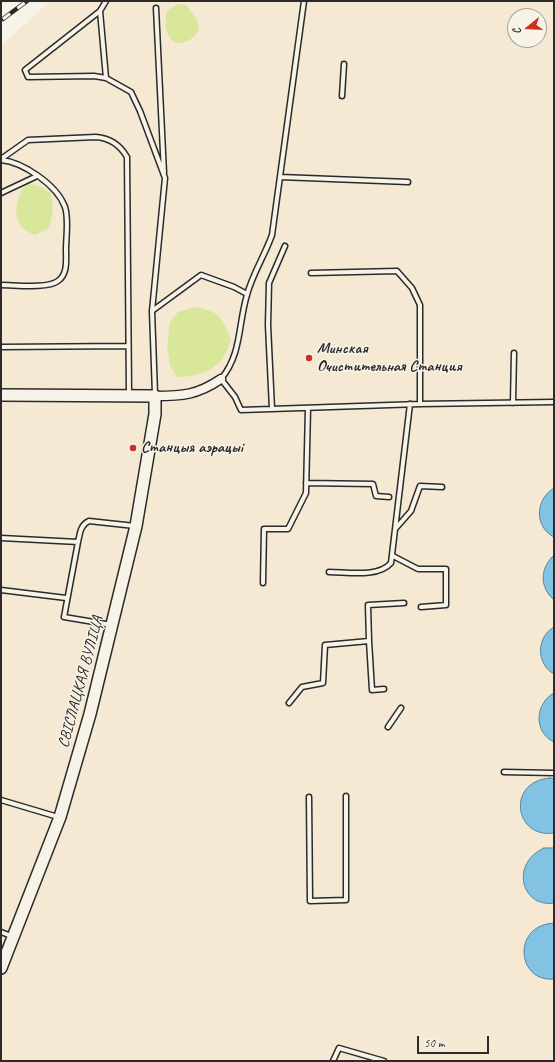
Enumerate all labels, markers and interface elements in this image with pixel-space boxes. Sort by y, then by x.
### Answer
north arrow [507,8,547,48]
text: С [509,27,524,36]
place label: Минская Очистительная Станция [317,339,462,377]
marker: Минская Очистительная Станция [304,353,314,363]
place label: Станцыя аэрацыі [141,438,243,458]
marker: Станцыя аэрацыі [128,443,138,453]
street label: СВІСЛАЦКАЯ ВУЛІЦА [54,614,108,750]
scale bar [419,1028,491,1054]
text: 50 m [424,1035,444,1051]

